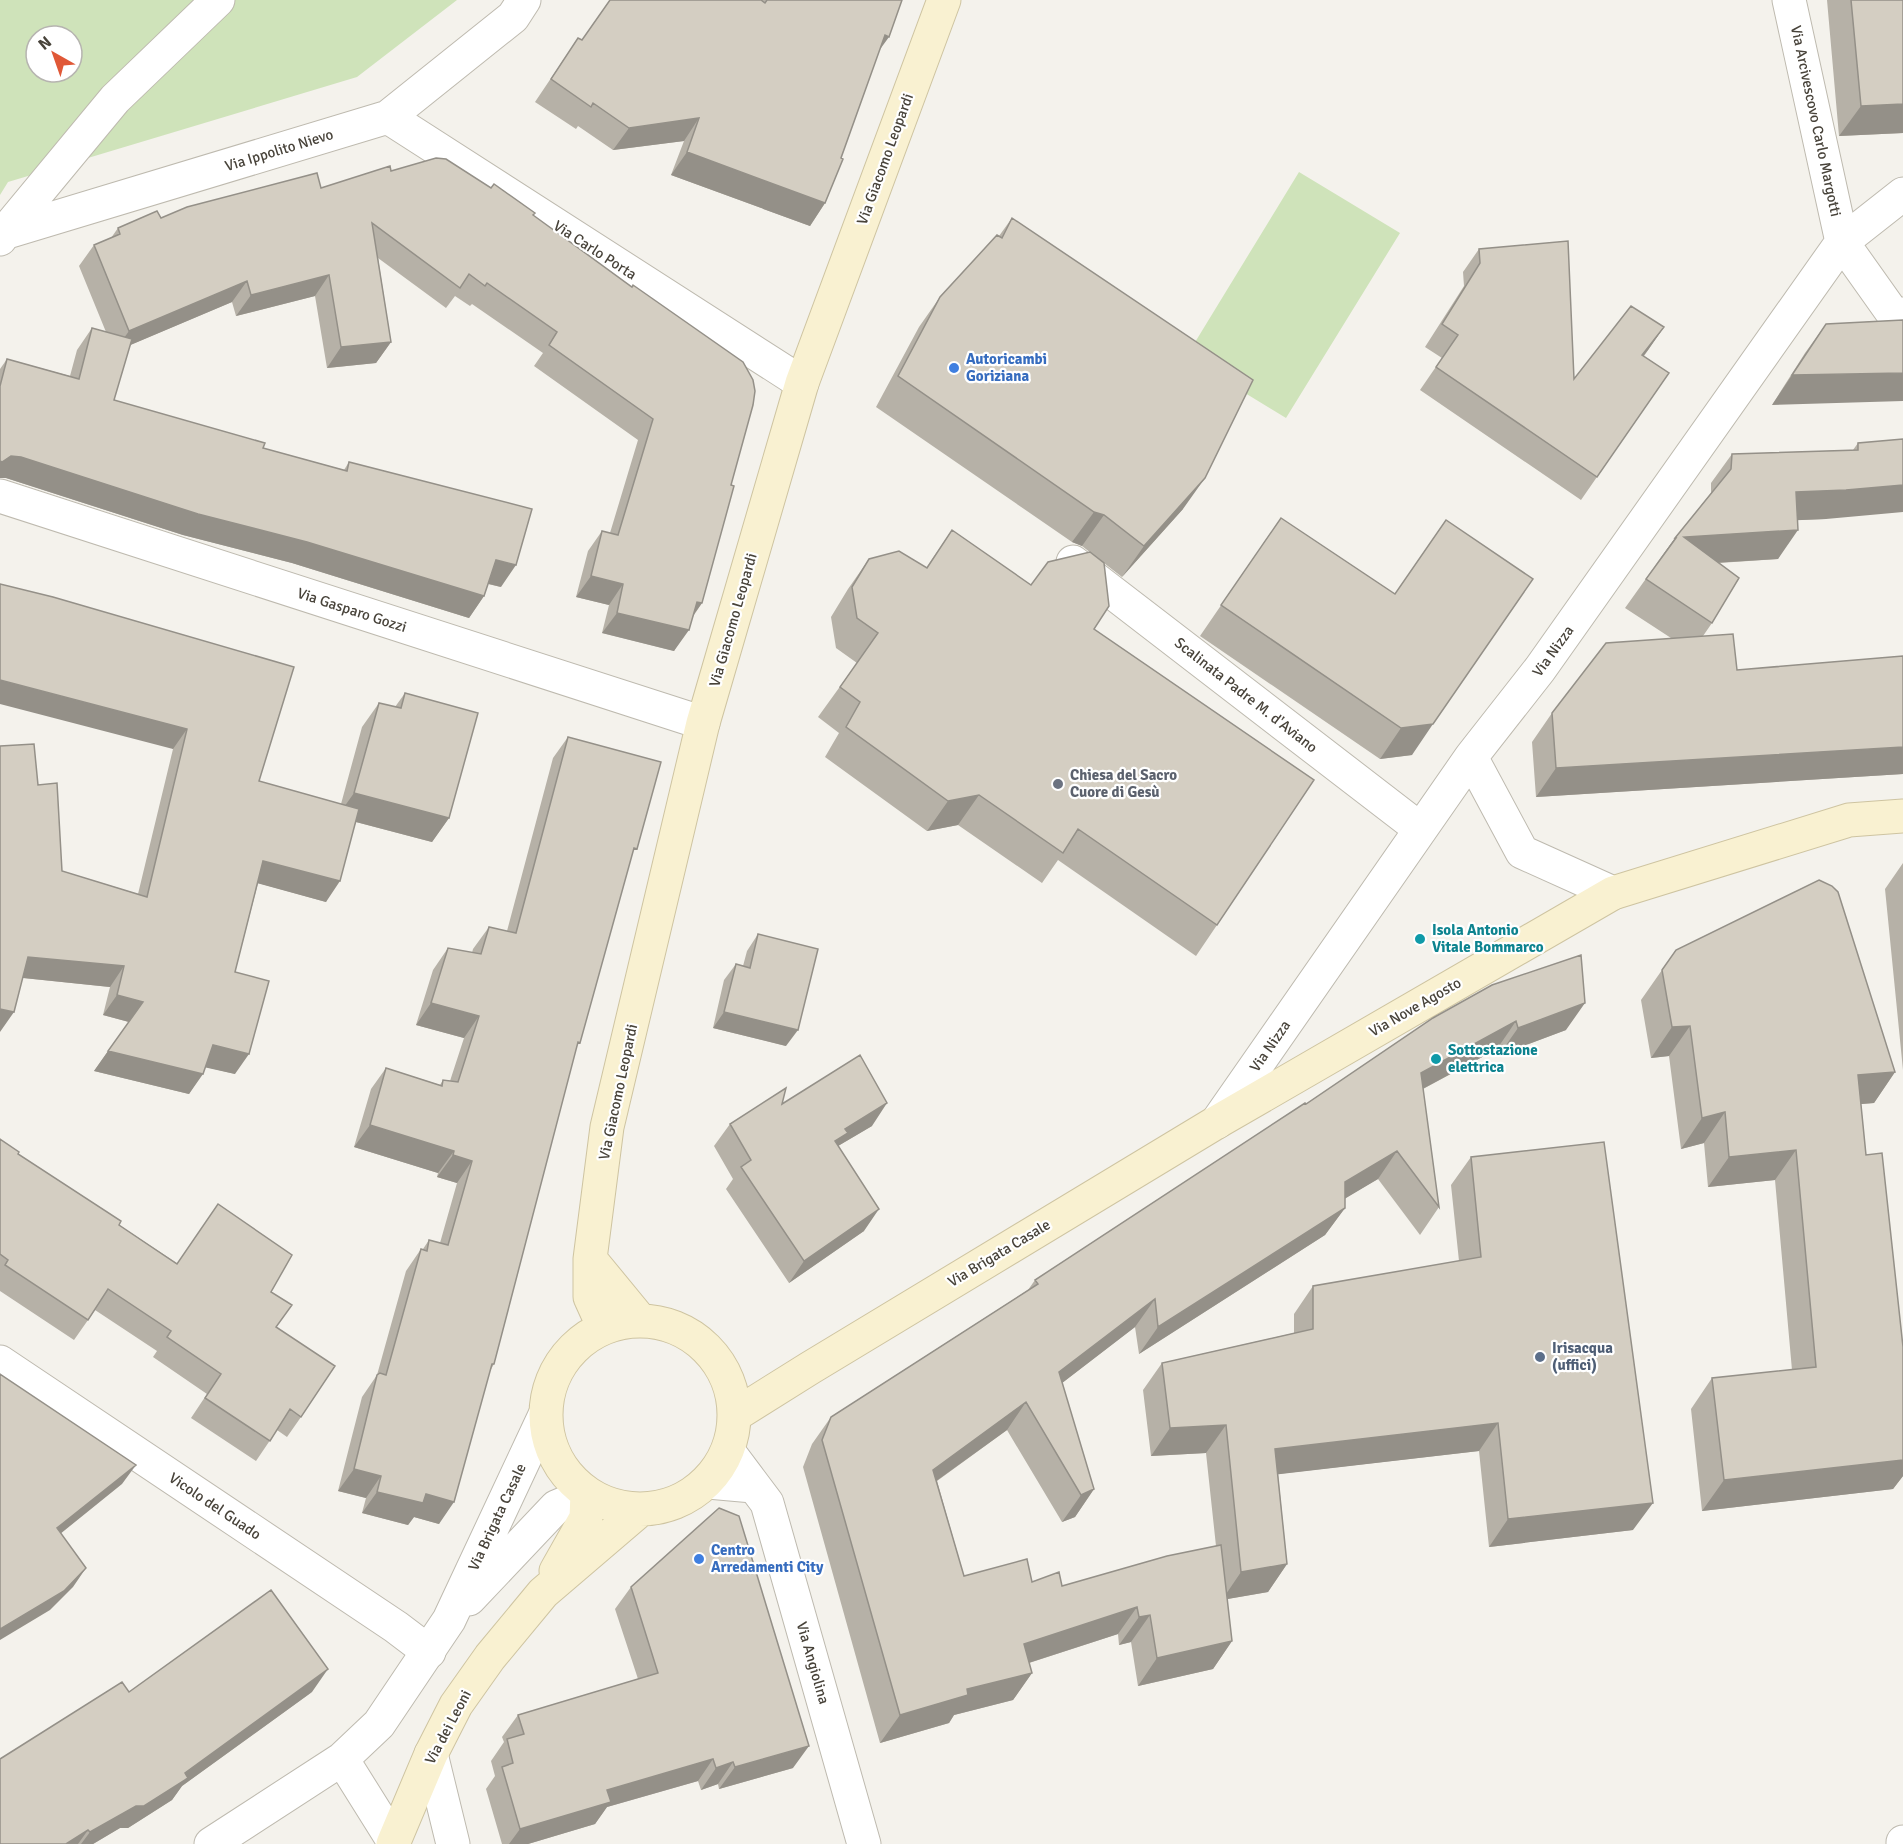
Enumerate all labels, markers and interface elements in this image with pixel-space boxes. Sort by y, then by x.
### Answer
north arrow [24,24,84,84]
street label: Via Arcivescovo Carlo Margotti [1787,24,1845,218]
text: N [34,32,56,55]
street label: Via Giacomo Leopardi [853,91,917,227]
street label: Via Ippolito Nievo [223,125,335,175]
street label: Via Carlo Porta [550,216,640,284]
place label: Autoricambi Goriziana [966,350,1047,385]
marker: Autoricambi Goriziana [947,361,961,375]
street label: Via Giacomo Leopardi [705,551,761,689]
street label: Via Gasparo Gozzi [295,584,409,636]
street label: Via Nizza [1528,622,1578,680]
street label: Scalinata Padre M. d'Aviano [1171,634,1321,757]
place label: Chiesa del Sacro Cuore di Gesù [1070,766,1177,801]
marker: Chiesa del Sacro Cuore di Gesù [1051,777,1065,791]
place label: Isola Antonio Vitale Bommarco [1432,921,1544,956]
marker: Isola Antonio Vitale Bommarco [1413,932,1427,946]
street label: Via Nove Agosto [1366,973,1464,1041]
street label: Via Nizza [1246,1017,1294,1075]
street label: Via Giacomo Leopardi [595,1022,641,1162]
place label: Sottostazione elettrica [1448,1041,1538,1076]
marker: Sottostazione elettrica [1429,1052,1443,1066]
street label: Via Brigata Casale [945,1215,1053,1291]
place label: Irisacqua (uffici) [1552,1339,1613,1374]
marker: Irisacqua (uffici) [1533,1350,1547,1364]
street label: Via Brigata Casale [464,1460,530,1574]
street label: Vicolo del Guado [166,1469,265,1544]
place label: Centro Arredamenti City [711,1541,824,1576]
marker: Centro Arredamenti City [692,1552,706,1566]
street label: Via Angiolina [793,1620,833,1706]
street label: Via dei Leoni [421,1687,475,1767]

